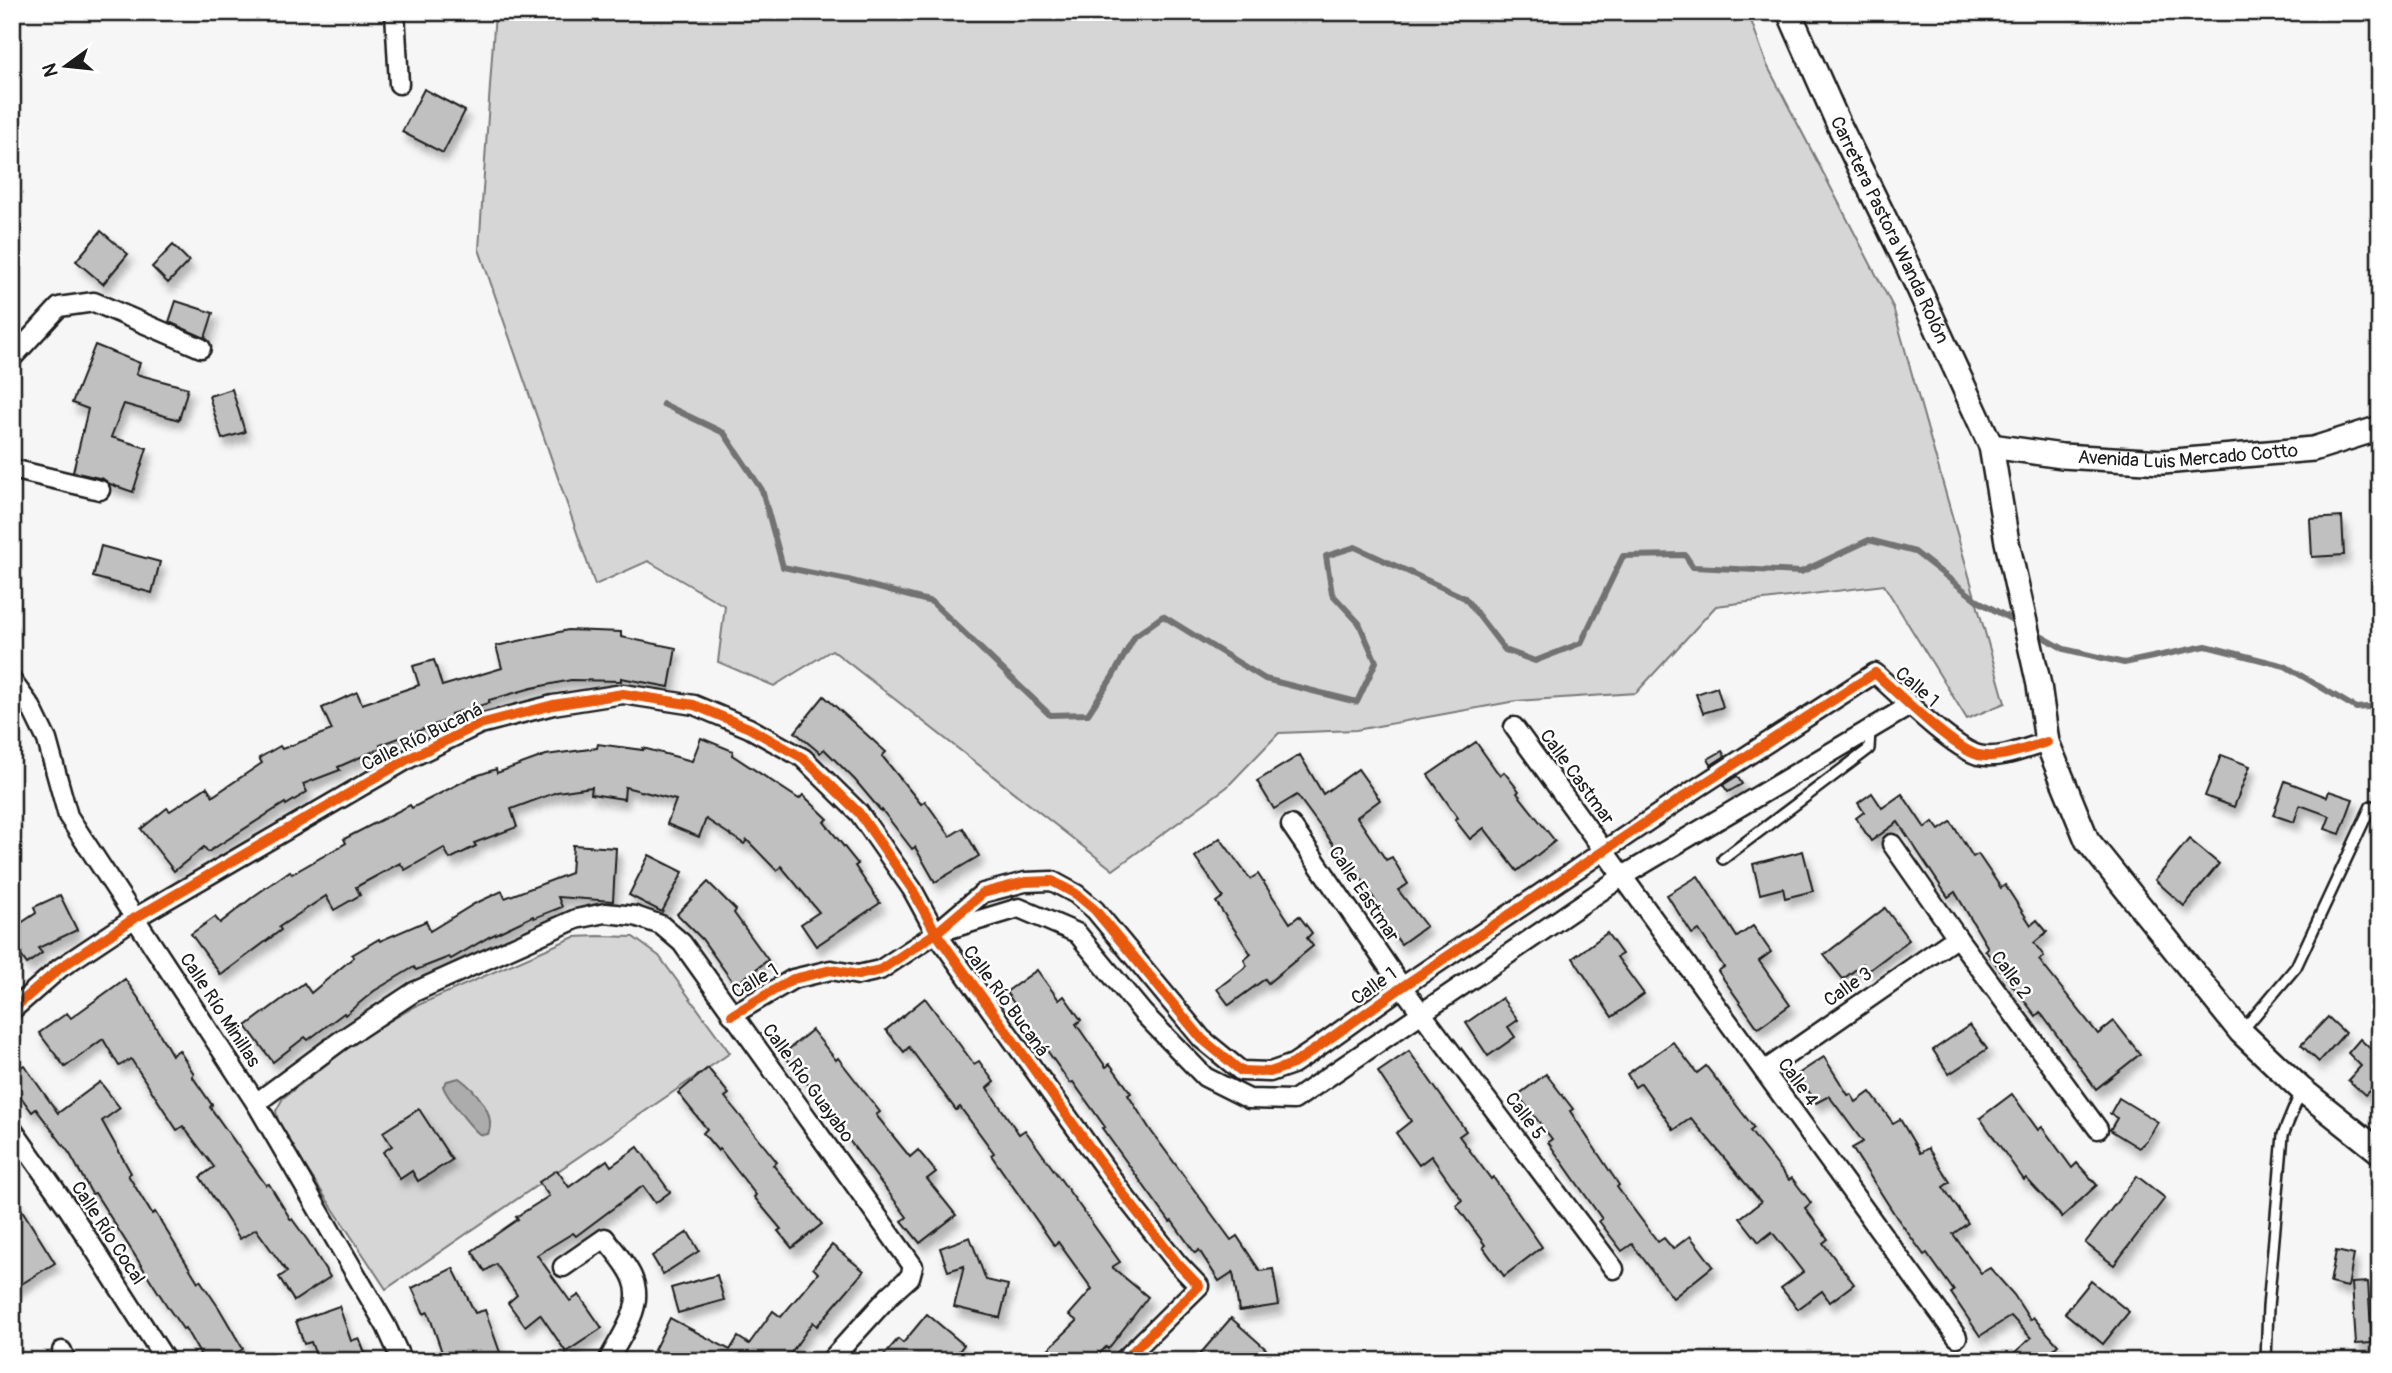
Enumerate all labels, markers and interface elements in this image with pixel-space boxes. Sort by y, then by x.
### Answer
north arrow [32,32,102,102]
text: N [37,61,64,79]
street label: Carretera Pastora Wanda Rolón [1825,113,1954,347]
street label: Avenida Luis Mercado Cotto [2077,438,2299,474]
street label: Calle 1 [1890,661,1944,713]
street label: Calle Río Bucaná [358,697,487,777]
street label: Calle Castmar [1534,725,1620,830]
street label: Calle Eastmar [1323,842,1405,947]
street label: Calle Río Bucaná [958,941,1054,1061]
street label: Calle 2 [1986,946,2036,1004]
street label: Calle Río Minillas [174,948,266,1072]
street label: Calle 1 [727,958,783,1004]
street label: Calle 1 [1346,962,1402,1010]
street label: Calle 3 [1819,962,1877,1012]
street label: Calle Río Guayabo [757,1019,859,1147]
street label: Calle 4 [1772,1053,1824,1111]
street label: Calle 5 [1499,1087,1551,1145]
street label: Calle Río Cocal [66,1177,150,1289]

